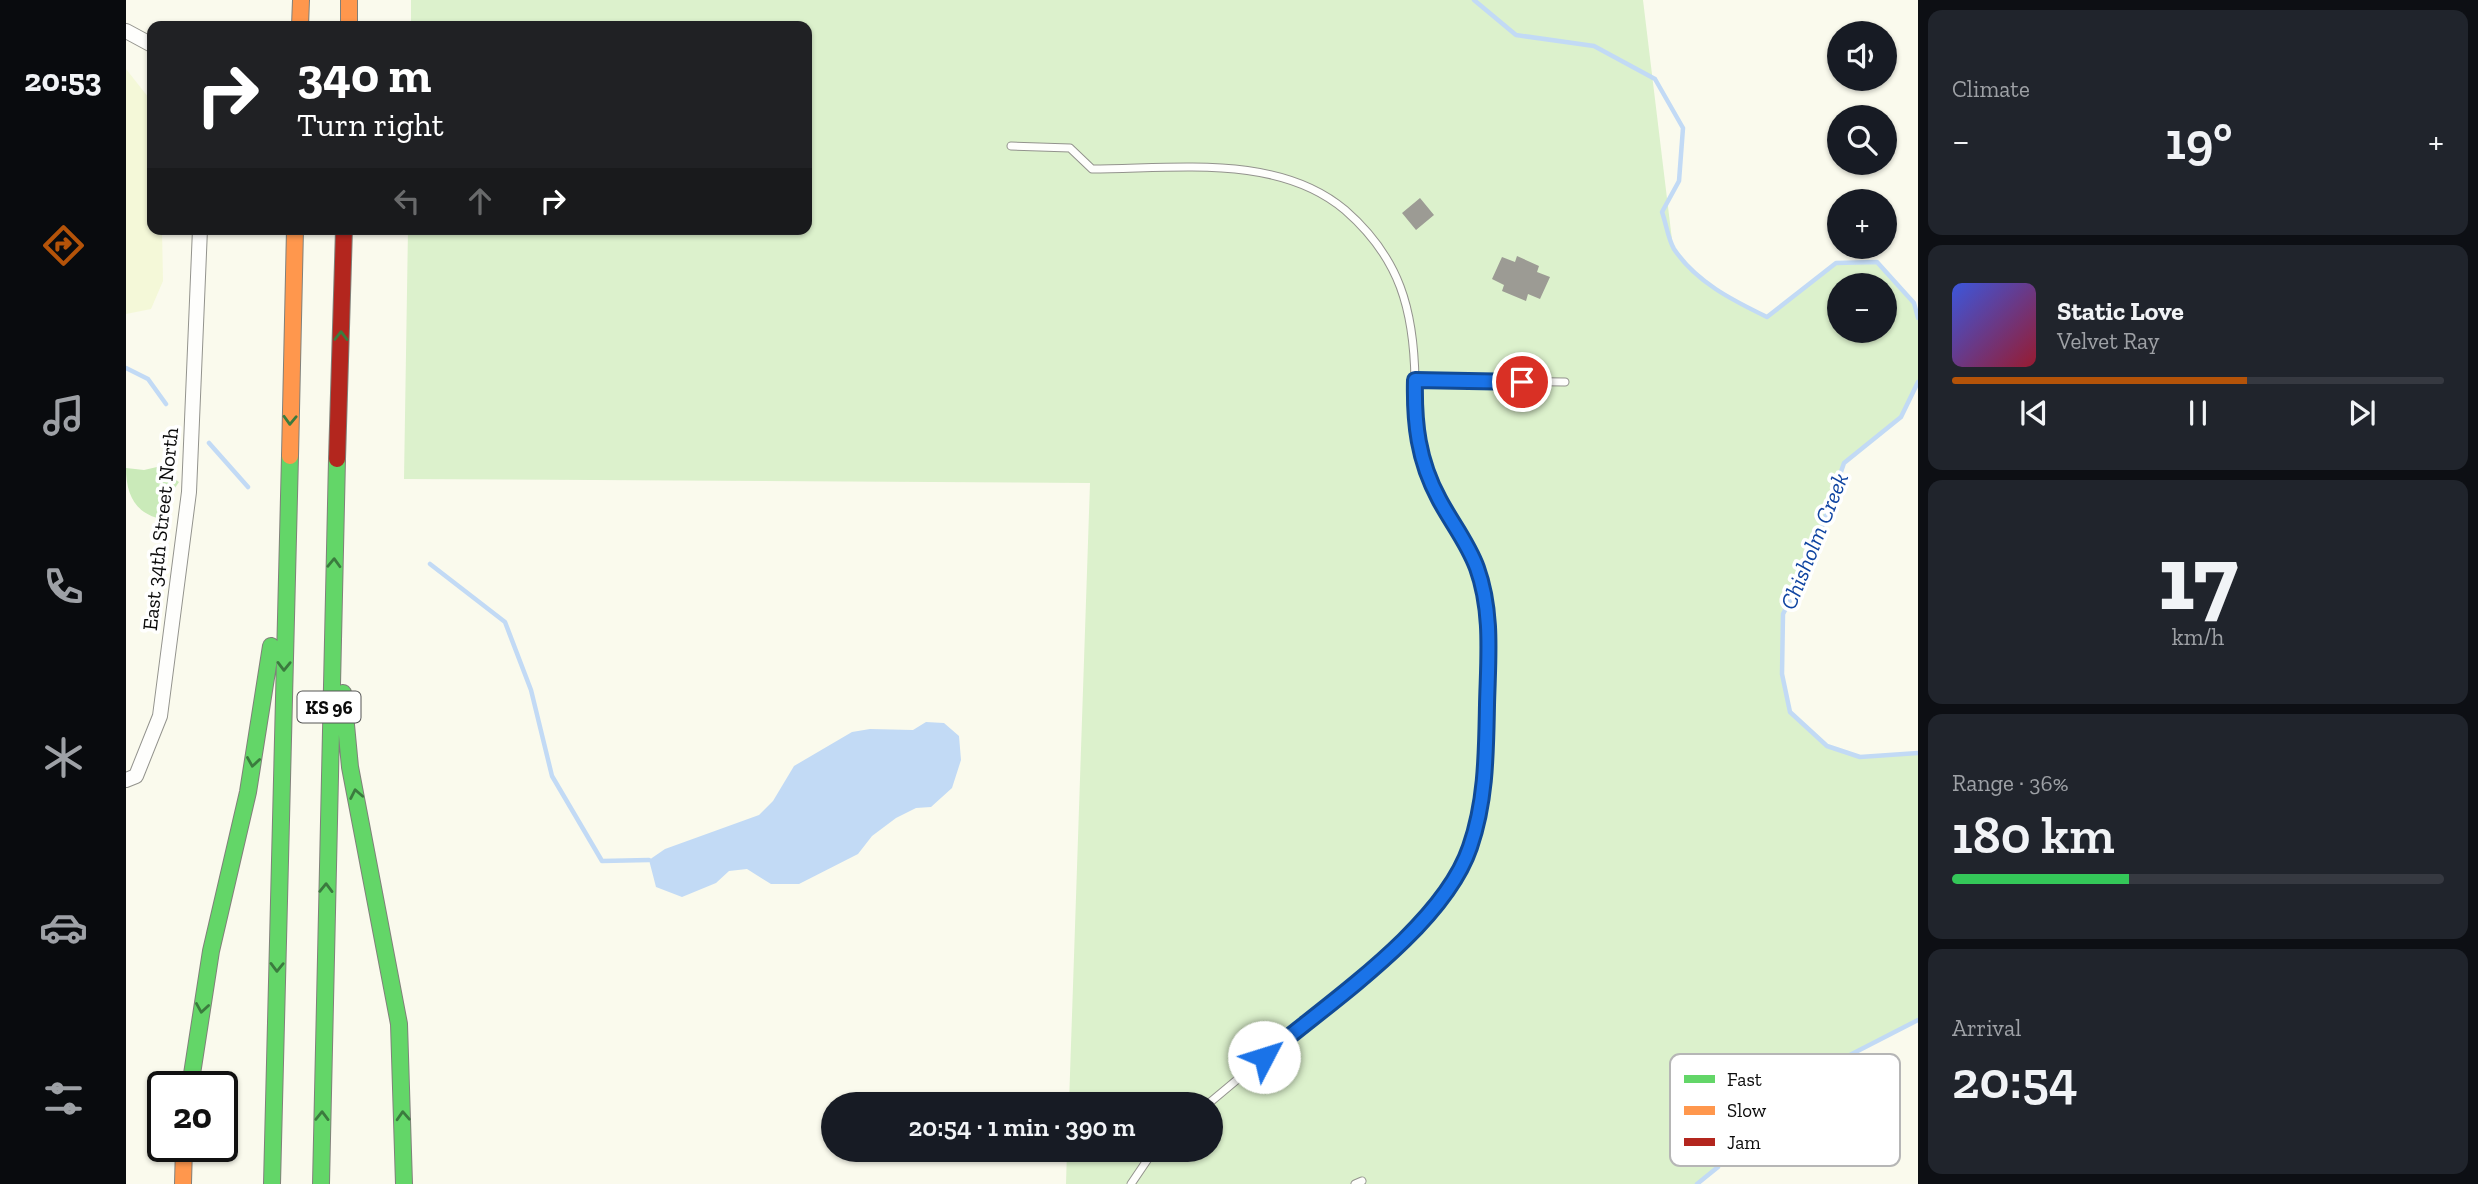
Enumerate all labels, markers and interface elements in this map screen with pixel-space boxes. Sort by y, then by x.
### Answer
map controls [1827,21,1897,343]
button: sound [1827,21,1897,91]
text: 340 m [297,46,431,105]
icon: right [182,49,273,140]
text: 20:53 [24,61,102,99]
text: Climate [1952,75,2030,103]
button: search [1827,105,1897,175]
text: Turn right [297,106,444,144]
text: 19° [2165,110,2233,172]
text: − [1952,118,1970,164]
text: + [2428,118,2444,164]
icon: left [388,182,426,220]
icon: ahead [461,182,499,220]
icon: right [534,182,572,220]
button: + [1827,189,1897,259]
icon: directions [39,221,88,270]
button: − [1827,273,1897,343]
text: Static Love [2057,295,2184,327]
text: Velvet Ray [2057,327,2159,355]
one-way arrow [334,330,349,341]
pin [1492,352,1552,412]
icon: arrive [1503,363,1541,401]
icon: music [39,391,88,440]
icon: previous [2015,394,2053,432]
icon: pause [2179,394,2217,432]
icon: next [2343,394,2381,432]
one-way arrow [282,415,297,426]
street label: East 34th Street North [137,426,183,632]
water label: Chisholm Creek [1774,468,1854,614]
text: 17 [2158,523,2238,632]
one-way arrow [326,557,342,568]
icon: phone [39,562,88,611]
text: km/h [2172,623,2224,651]
one-way arrow [276,661,291,672]
road number: KS 96 [298,692,360,722]
icon: climate [39,733,88,782]
one-way arrow [246,756,261,767]
text: Range · 36% [1952,769,2069,797]
one-way arrow [349,788,364,800]
text: 180 km [1952,804,2115,866]
one-way arrow [318,883,334,893]
icon: car [39,903,88,952]
one-way arrow [269,962,285,973]
one-way arrow [195,1002,210,1014]
text: Arrival [1952,1014,2021,1042]
position arrow [1227,1020,1301,1094]
text: 20:54 [1952,1049,2078,1111]
legend [1670,1054,1900,1166]
text: Fast [1727,1068,1762,1091]
speed limit sign: 20 [147,1071,238,1162]
icon: filters [39,1074,88,1123]
text: Slow [1727,1099,1767,1122]
one-way arrow [314,1110,330,1121]
one-way arrow [396,1110,411,1121]
text: 20:54 · 1 min · 390 m [909,1111,1135,1143]
text: Jam [1727,1131,1761,1154]

